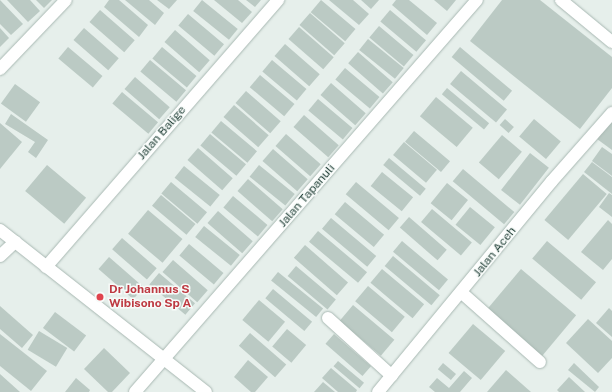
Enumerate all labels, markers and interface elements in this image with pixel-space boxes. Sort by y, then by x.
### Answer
street label: Jalan Balige [135,103,189,163]
street label: Jalan Tapanuli [276,162,338,230]
street label: Jalan Aceh [471,224,519,280]
place label: Dr Johannus S Wibisono Sp A [109,283,191,311]
marker: Dr Johannus S Wibisono Sp A [94,291,106,303]

